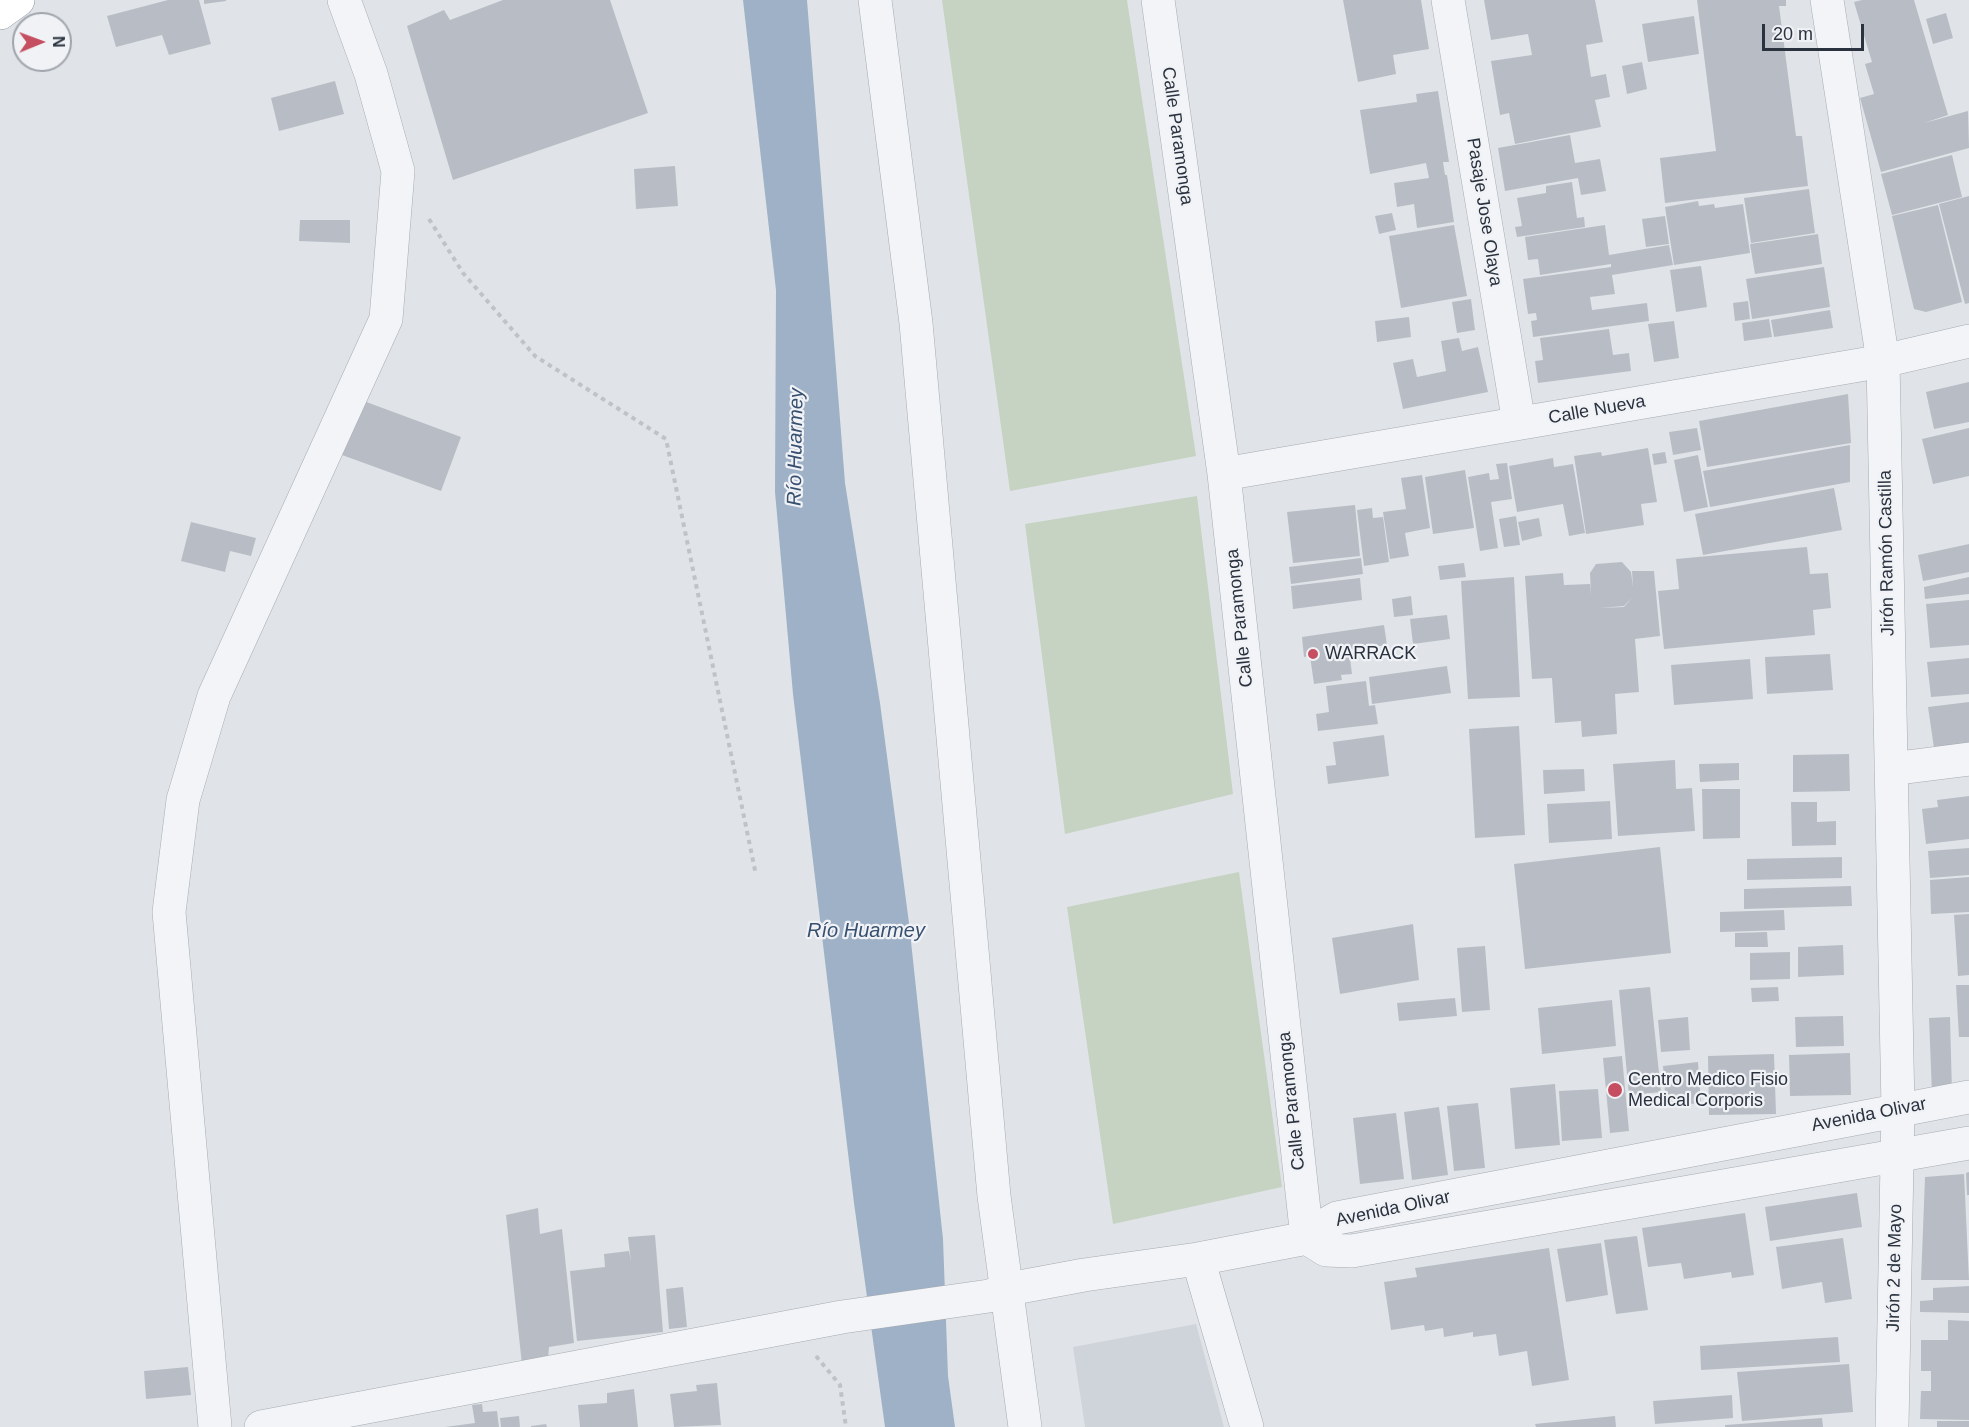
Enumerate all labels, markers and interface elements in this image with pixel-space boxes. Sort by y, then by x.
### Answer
north arrow [12,12,72,72]
scale bar [1765,12,1867,50]
text: 20 m [1773,24,1813,44]
text: N [50,36,67,48]
street label: Calle Paramonga [1157,66,1197,206]
street label: Pasaje Jose Olaya [1462,136,1506,288]
water label: Río Huarmey [783,388,809,506]
street label: Calle Nueva [1547,391,1647,429]
street label: Jirón Ramón Castilla [1875,470,1899,636]
street label: Calle Paramonga [1222,548,1258,688]
place label: WARRACK [1325,643,1416,665]
marker: WARRACK [1306,647,1320,661]
water label: Río Huarmey [807,919,925,943]
street label: Calle Paramonga [1274,1031,1310,1171]
place label: Centro Medico Fisio Medical Corporis [1628,1069,1788,1112]
marker: Centro Medico Fisio Medical Corporis [1606,1081,1624,1099]
street label: Avenida Olivar [1810,1093,1928,1137]
street label: Avenida Olivar [1334,1186,1452,1232]
street label: Jirón 2 de Mayo [1883,1204,1907,1332]

